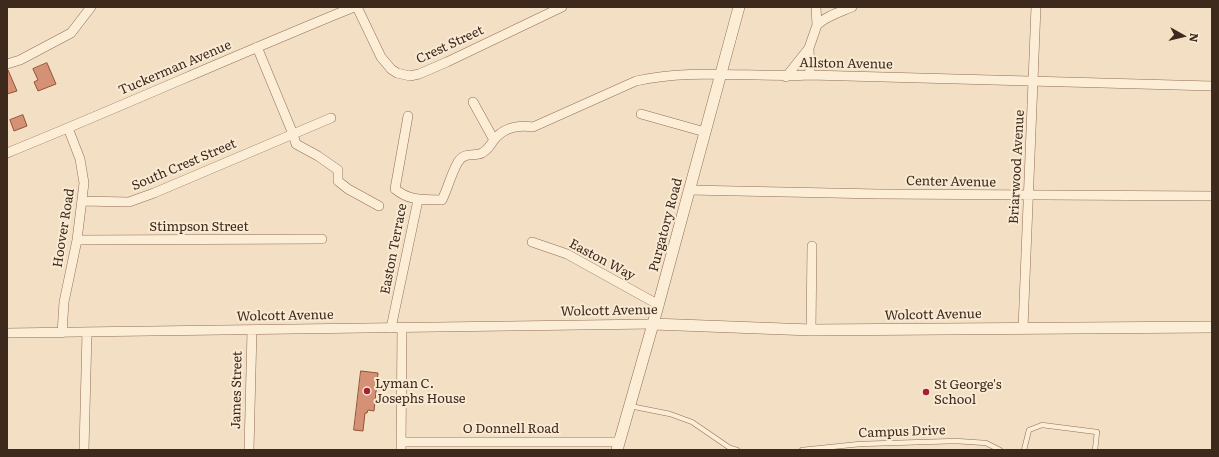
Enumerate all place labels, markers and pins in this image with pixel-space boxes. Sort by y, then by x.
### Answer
place label: Lyman C. Josephs House [375,376,466,407]
place label: St George's School [934,377,1002,408]
marker: Lyman C. Josephs House [362,386,372,396]
marker: St George's School [921,387,931,397]

